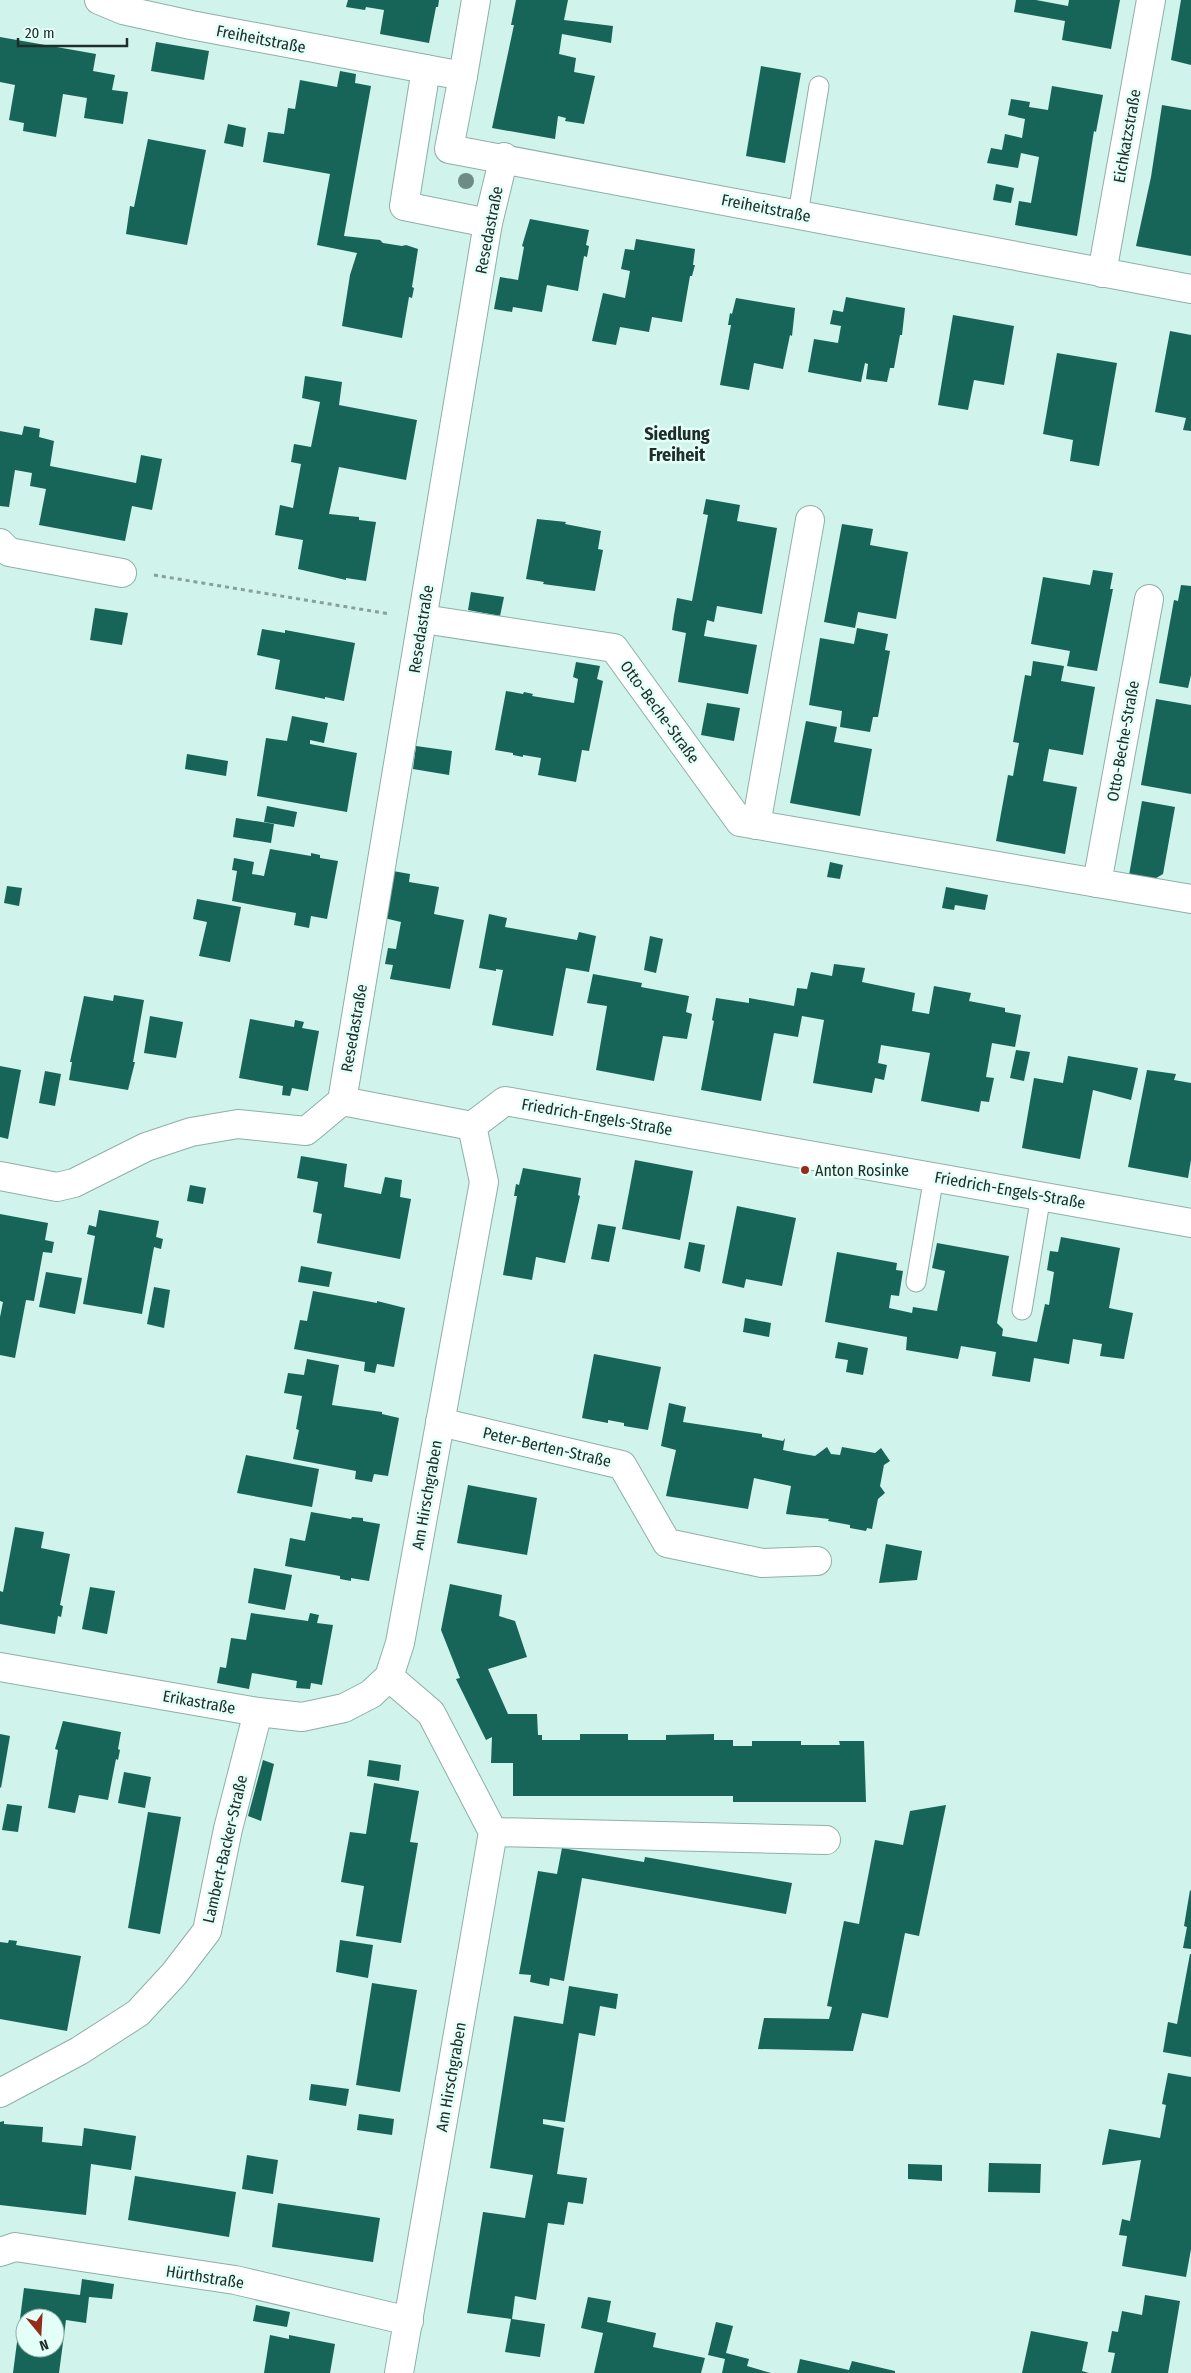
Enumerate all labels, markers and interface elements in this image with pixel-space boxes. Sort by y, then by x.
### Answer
scale bar [18,15,126,47]
street label: Freiheitstraße [215,21,307,57]
text: 20 m [25,24,55,42]
street label: Eichkatzstraße [1109,88,1145,184]
street label: Resedastraße [471,184,507,275]
street label: Freiheitstraße [720,190,812,226]
district label: Siedlung Freiheit [644,423,710,466]
street label: Resedastraße [405,584,437,674]
street label: Otto-Beche-Straße [616,657,704,767]
street label: Otto-Beche-Straße [1103,679,1143,803]
street label: Resedastraße [337,982,371,1073]
street label: Friedrich-Engels-Straße [520,1094,674,1140]
place label: Anton Rosinke [815,1161,909,1180]
marker: Anton Rosinke [799,1164,811,1176]
street label: Friedrich-Engels-Straße [933,1167,1087,1213]
street label: Peter-Berten-Straße [481,1423,613,1471]
street label: Am Hirschgraben [408,1439,446,1551]
street label: Erikastraße [161,1686,237,1718]
street label: Lambert-Backer-Straße [199,1773,251,1925]
street label: Am Hirschgraben [432,2021,470,2133]
street label: Hürthstraße [165,2261,245,2293]
north arrow [15,2308,65,2358]
text: N [37,2336,50,2354]

